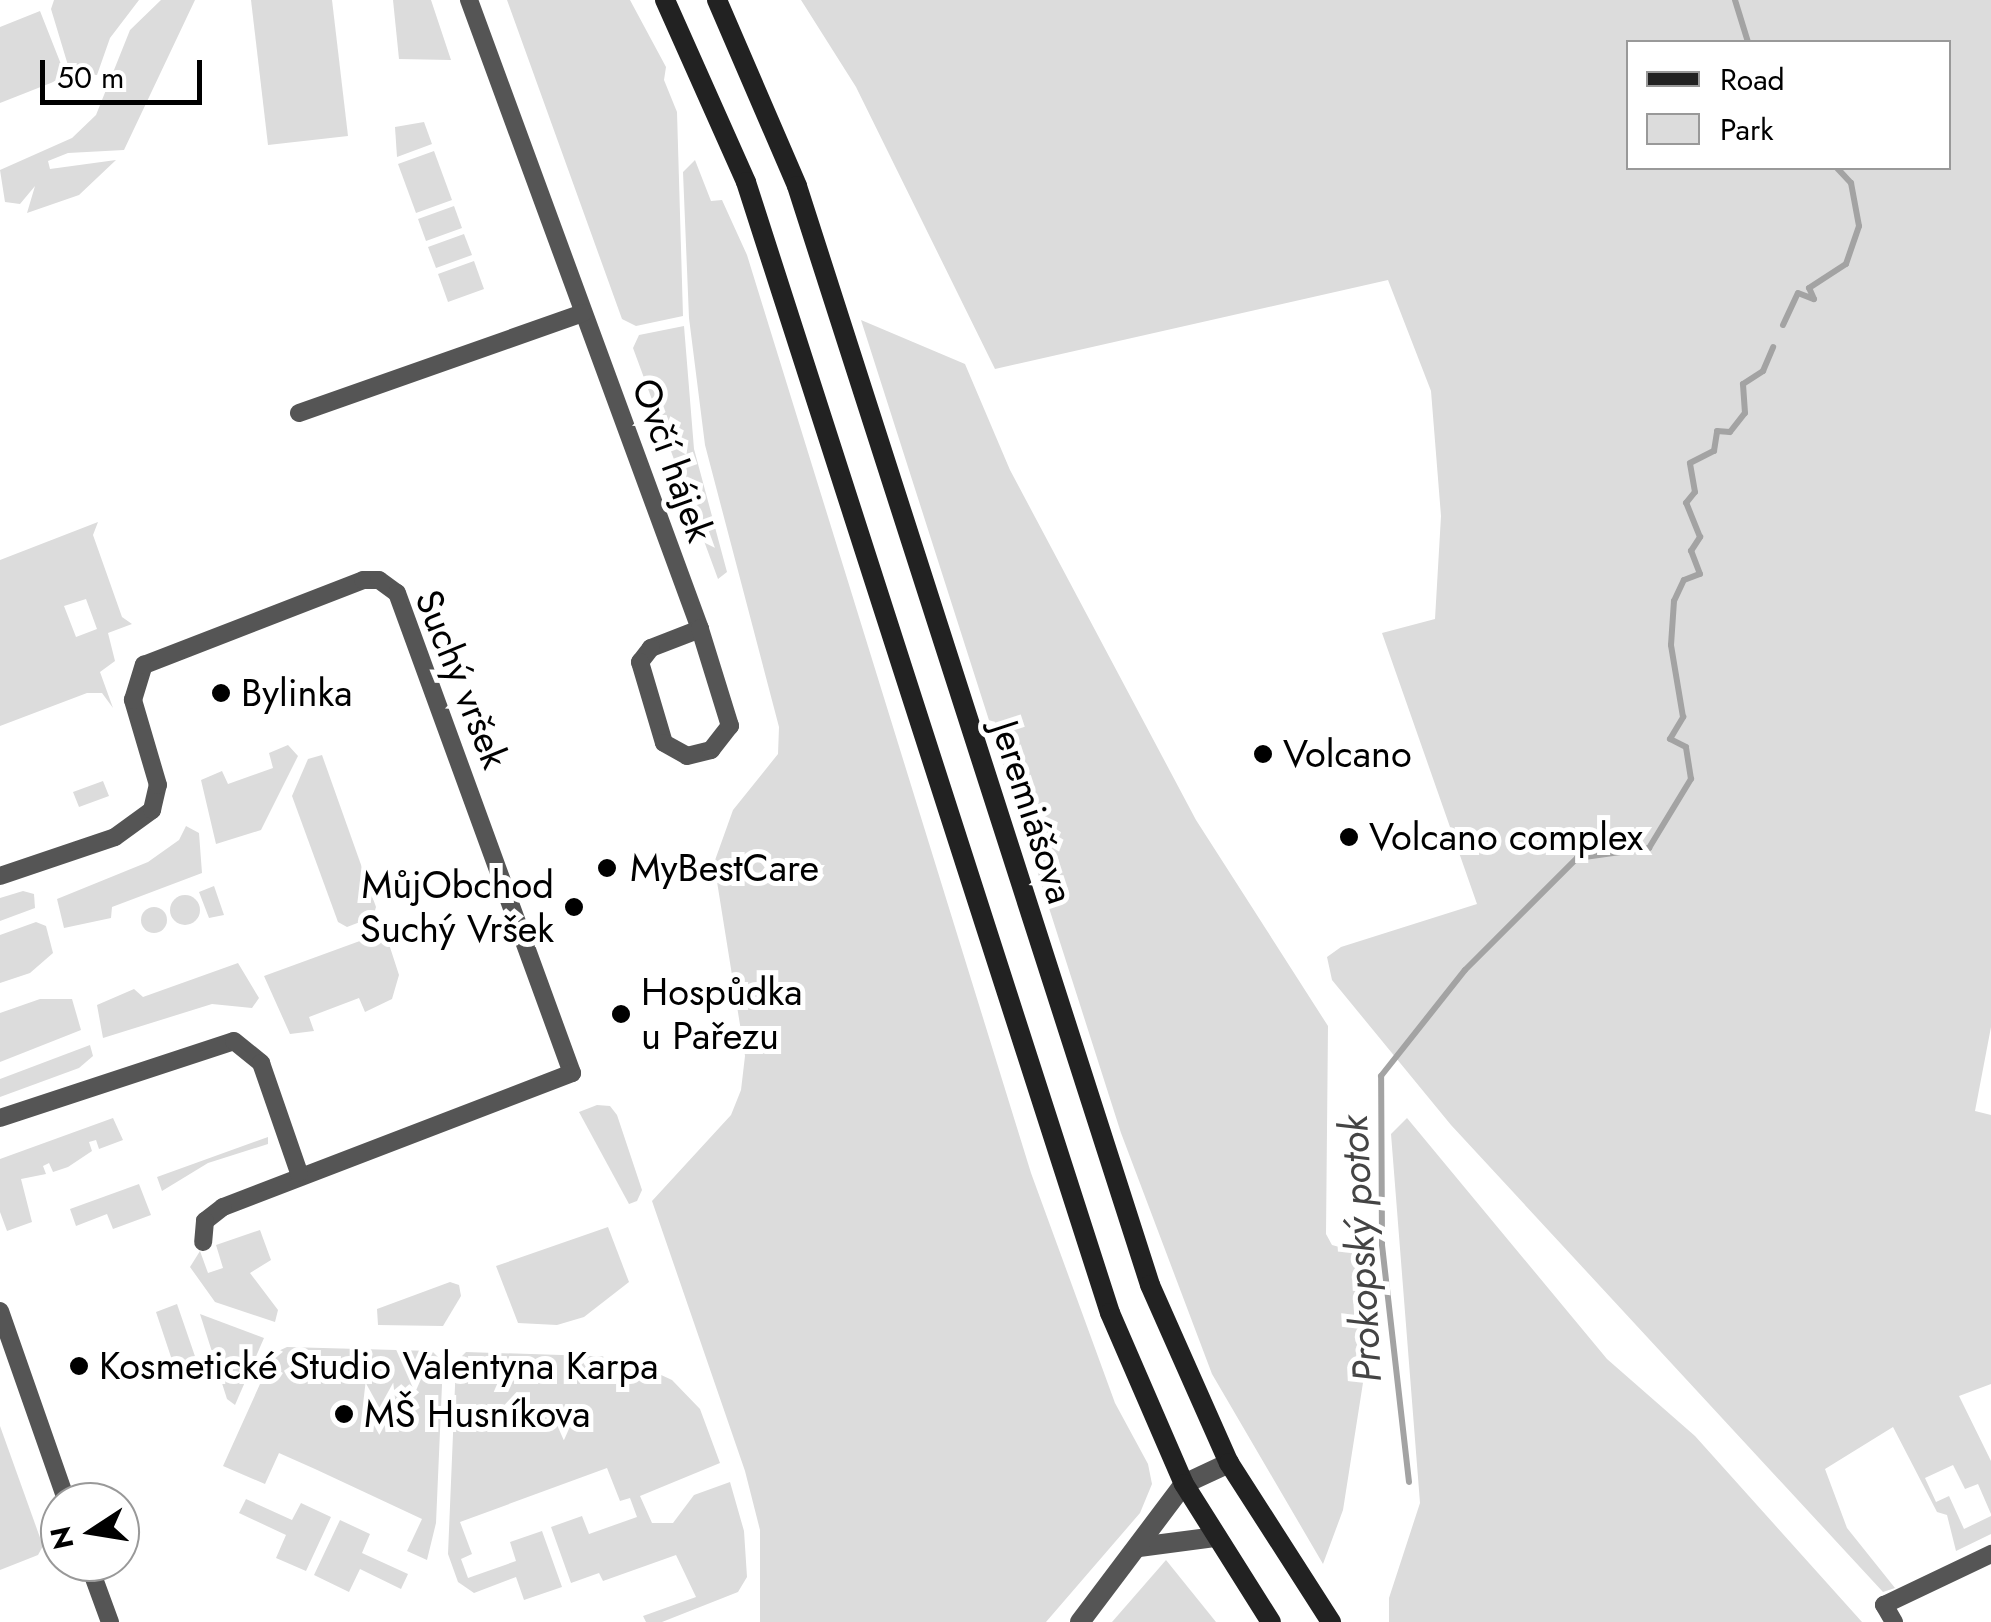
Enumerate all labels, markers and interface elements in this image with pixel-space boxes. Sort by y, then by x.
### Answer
scale bar [45,40,208,102]
legend [1626,40,1951,170]
text: 50 m [57,56,124,99]
text: Road [1720,58,1785,101]
text: Park [1720,108,1773,151]
street label: Ovčí hájek [622,372,724,548]
street label: Suchý vršek [406,583,518,775]
place label: Bylinka [241,670,352,716]
marker: Bylinka [210,682,232,704]
street label: Jeremiášova [982,715,1084,909]
place label: Volcano [1283,731,1412,777]
marker: Volcano [1252,743,1274,765]
place label: Volcano complex [1369,814,1643,860]
marker: Volcano complex [1338,826,1360,848]
place label: MyBestCare [630,845,819,891]
marker: MyBestCare [594,855,620,881]
place label: MůjObchod Suchý Vršek [360,862,554,952]
marker: MůjObchod Suchý Vršek [563,896,585,918]
place label: Hospůdka u Pařezu [641,969,802,1058]
marker: Hospůdka u Pařezu [610,1003,632,1025]
water label: Prokopský potok [1329,1114,1391,1384]
place label: Kosmetické Studio Valentyna Karpa [99,1343,658,1389]
marker: Kosmetické Studio Valentyna Karpa [68,1355,90,1377]
place label: MŠ Husníkova [364,1391,591,1437]
marker: MŠ Husníkova [333,1403,355,1425]
north arrow [40,1482,140,1582]
text: N [40,1523,84,1553]

